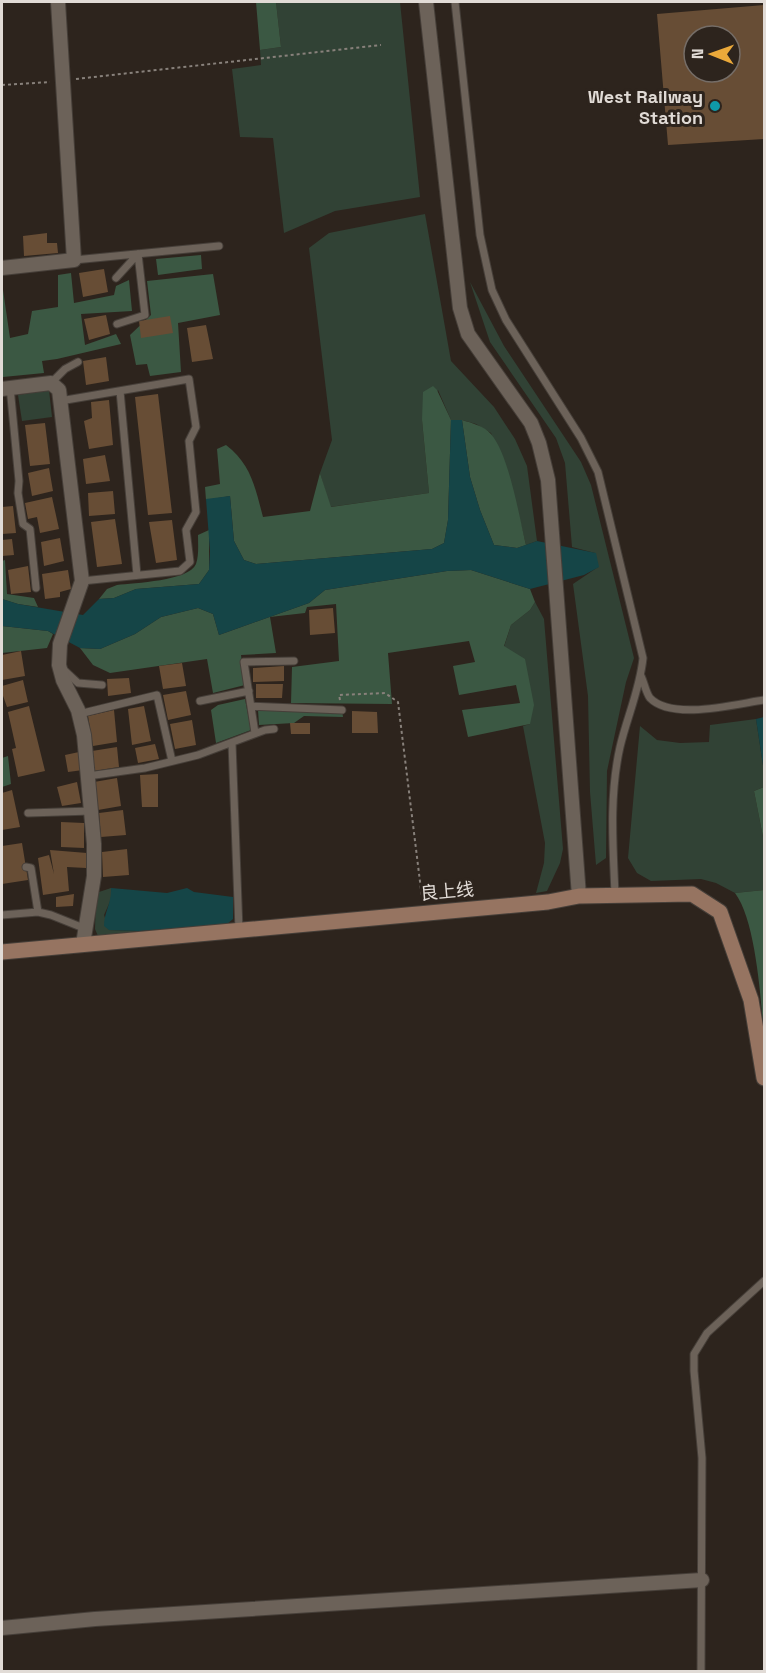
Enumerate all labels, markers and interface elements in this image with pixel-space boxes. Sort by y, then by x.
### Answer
north arrow [682,24,742,84]
text: N [687,48,708,59]
place label: West Railway Station [588,85,703,129]
marker: West Railway Station [708,99,722,113]
street label: 良上线 [419,877,475,905]

